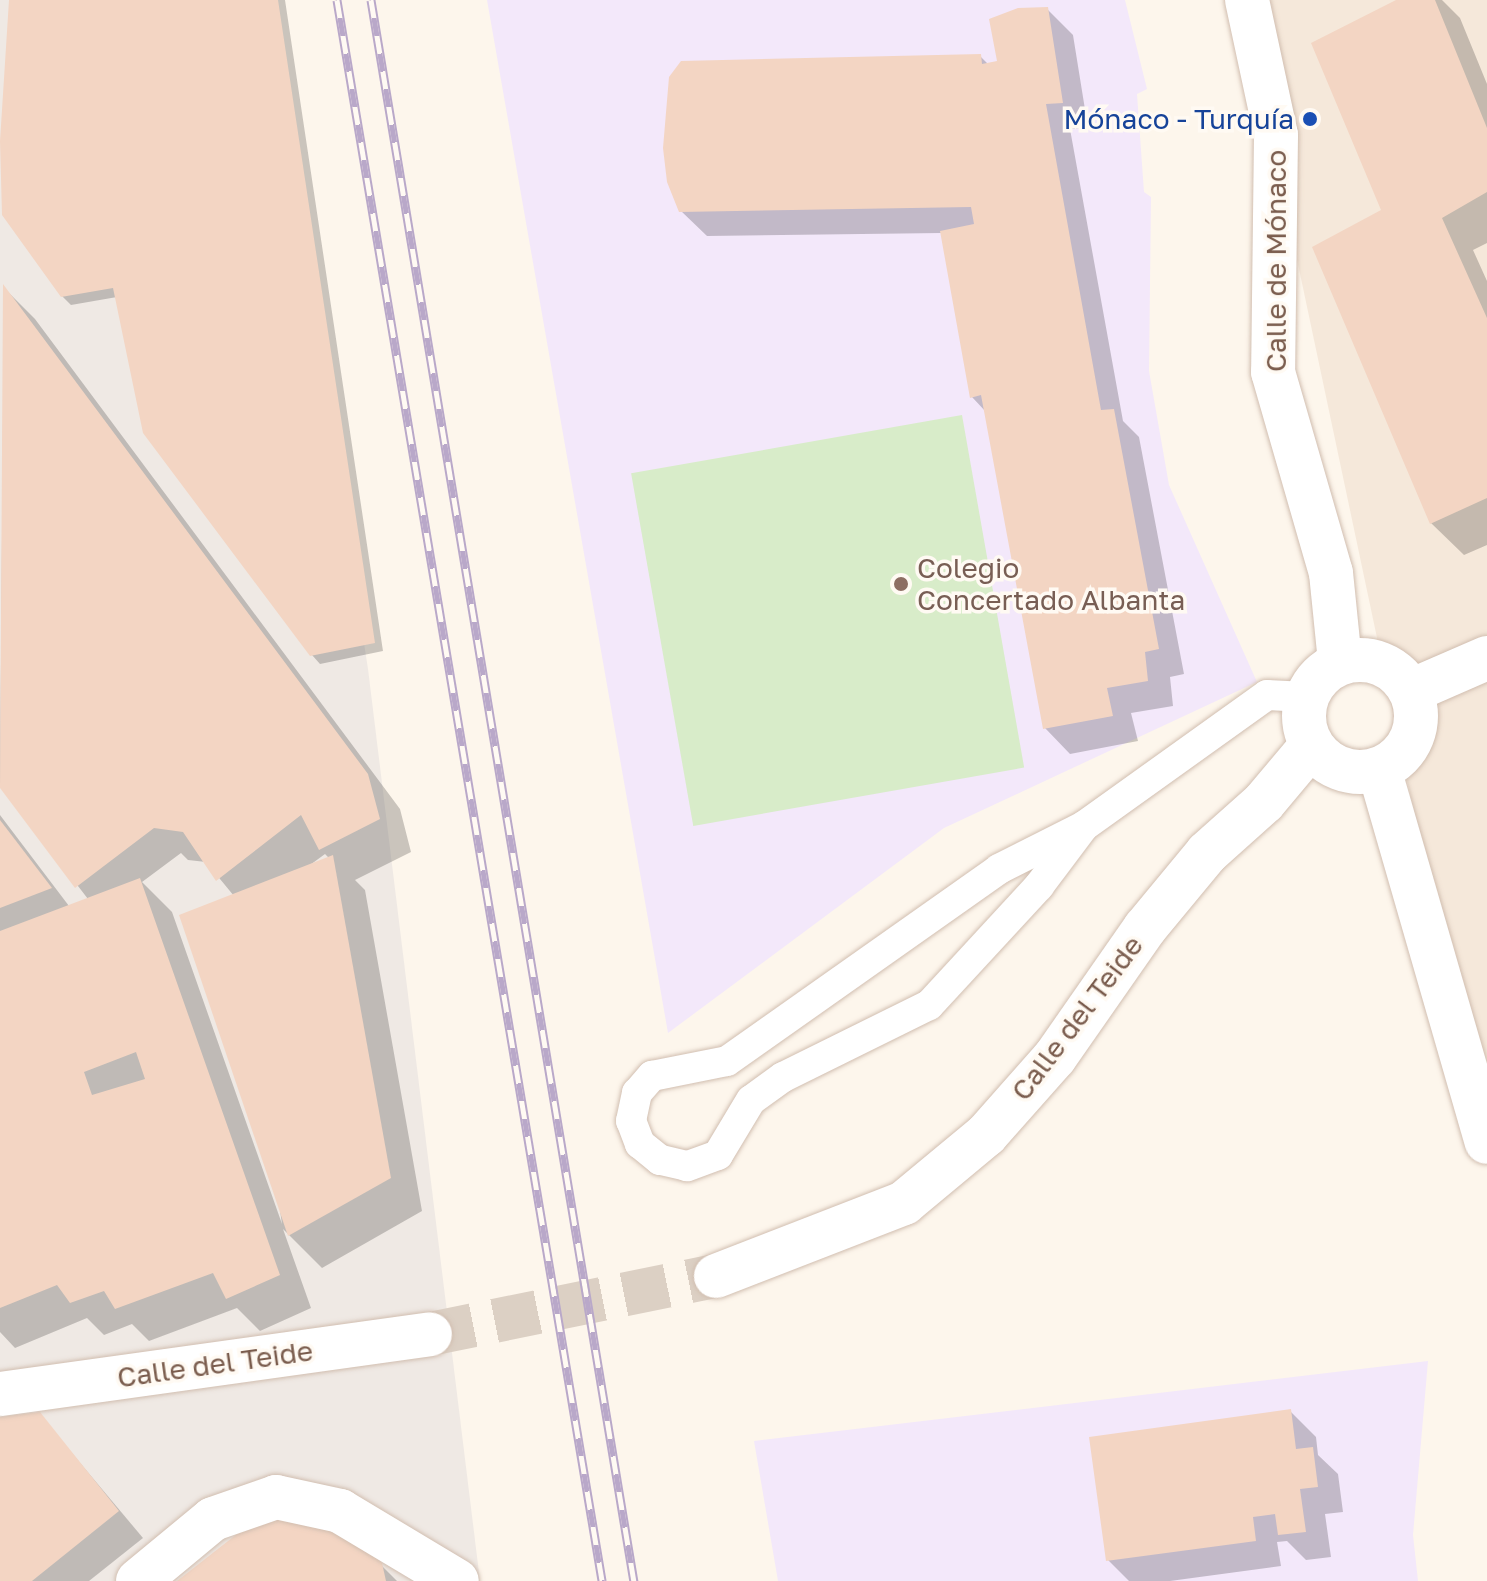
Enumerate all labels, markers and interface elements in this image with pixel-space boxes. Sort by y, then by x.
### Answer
place label: Mónaco - Turquía [1063,102,1294,136]
marker: Mónaco - Turquía [1301,110,1319,128]
street label: Calle de Mónaco [1259,150,1293,372]
place label: Colegio Concertado Albanta [917,551,1185,617]
marker: Colegio Concertado Albanta [892,575,910,593]
street label: Calle del Teide [1004,929,1150,1107]
street label: Calle del Teide [115,1334,315,1394]

